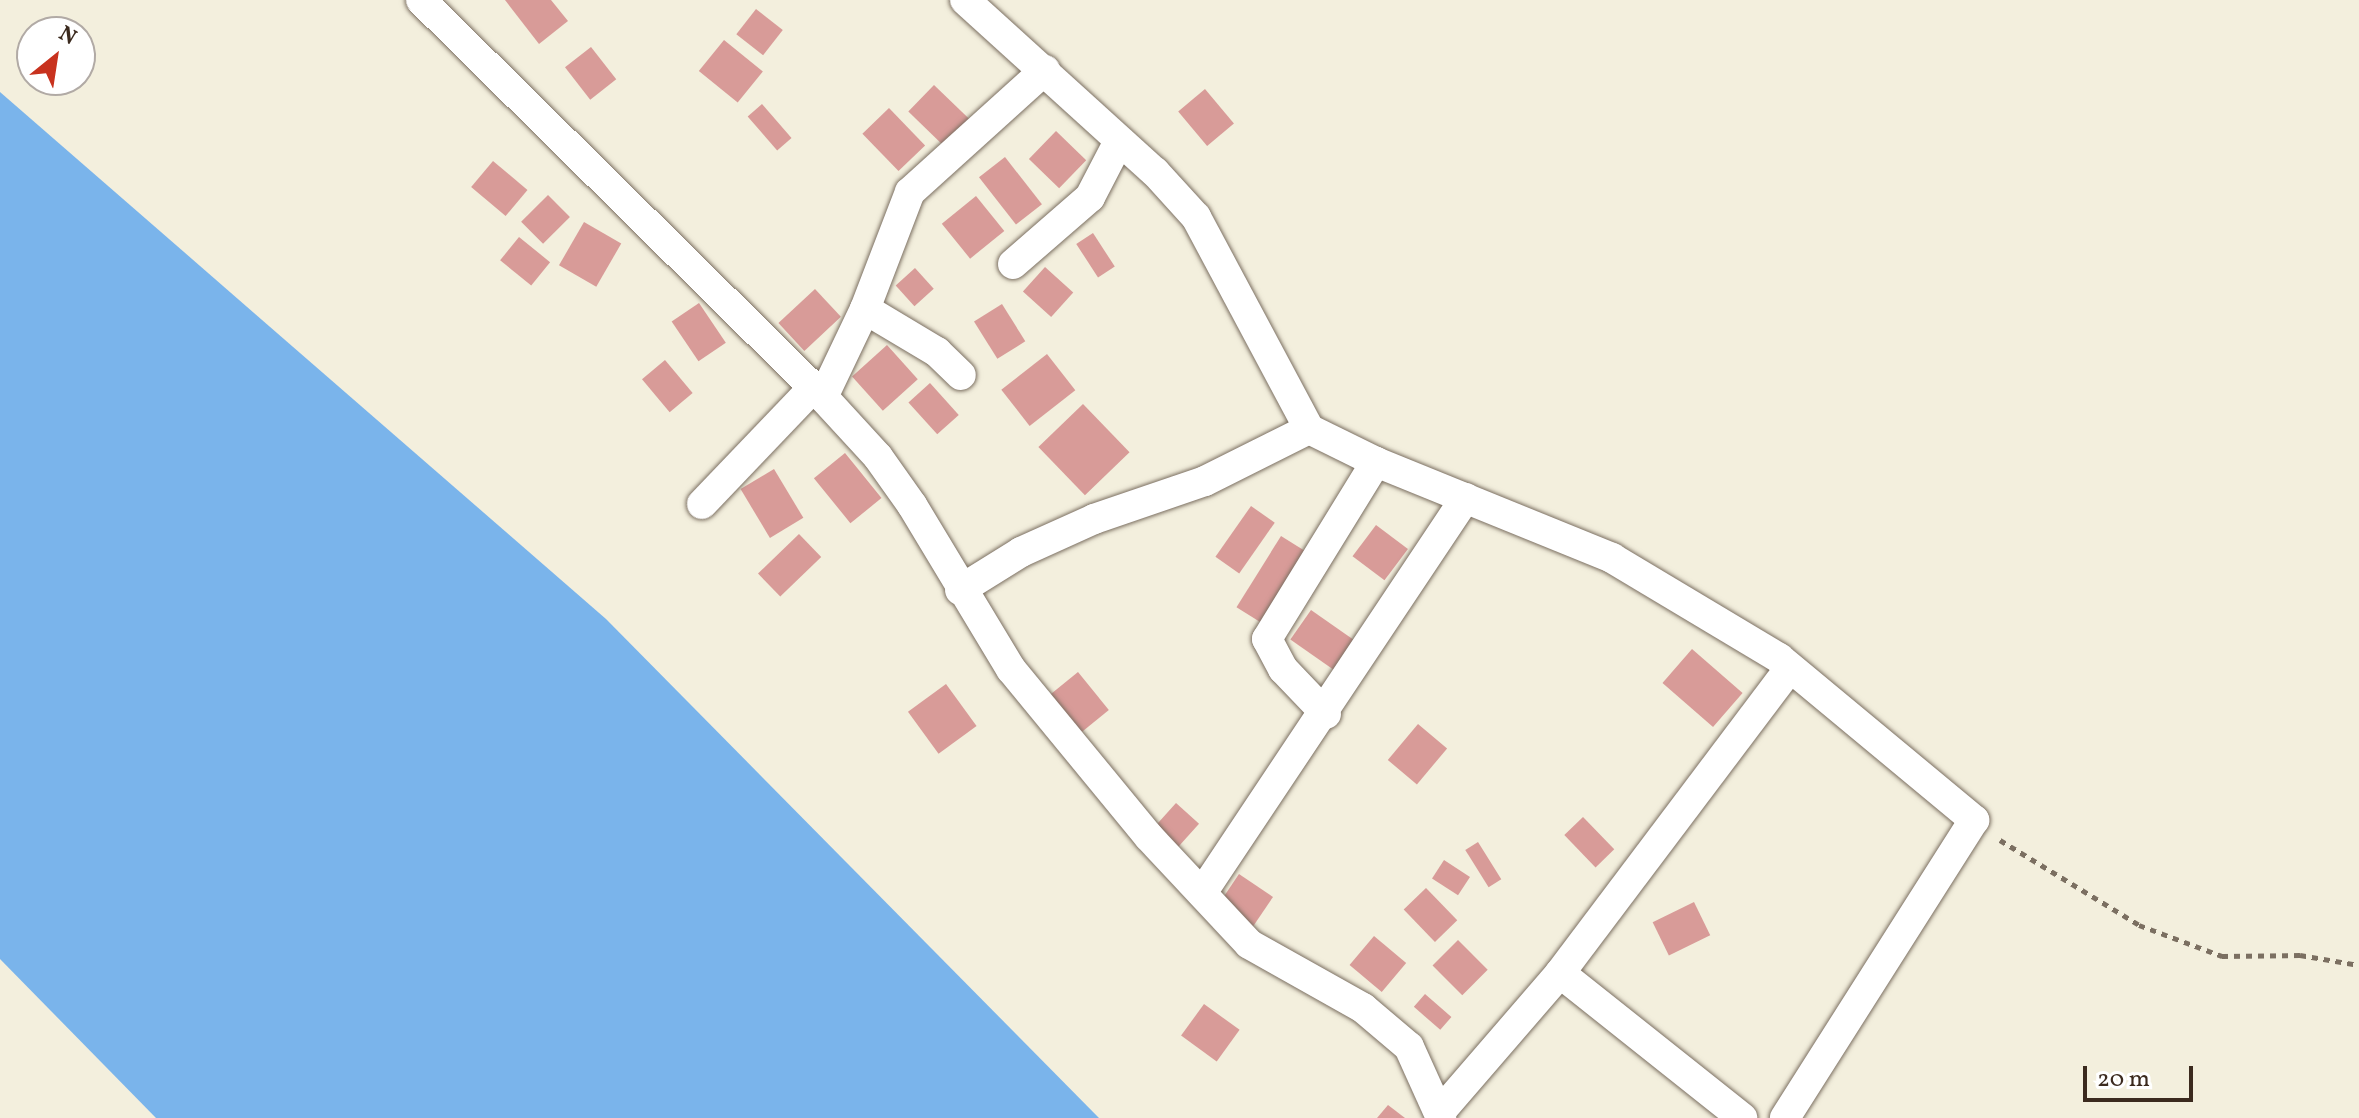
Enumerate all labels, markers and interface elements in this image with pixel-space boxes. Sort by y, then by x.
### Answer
north arrow [16,16,96,96]
text: N [53,19,82,54]
scale bar [2087,1050,2197,1100]
text: 20 m [2097,1063,2150,1097]

